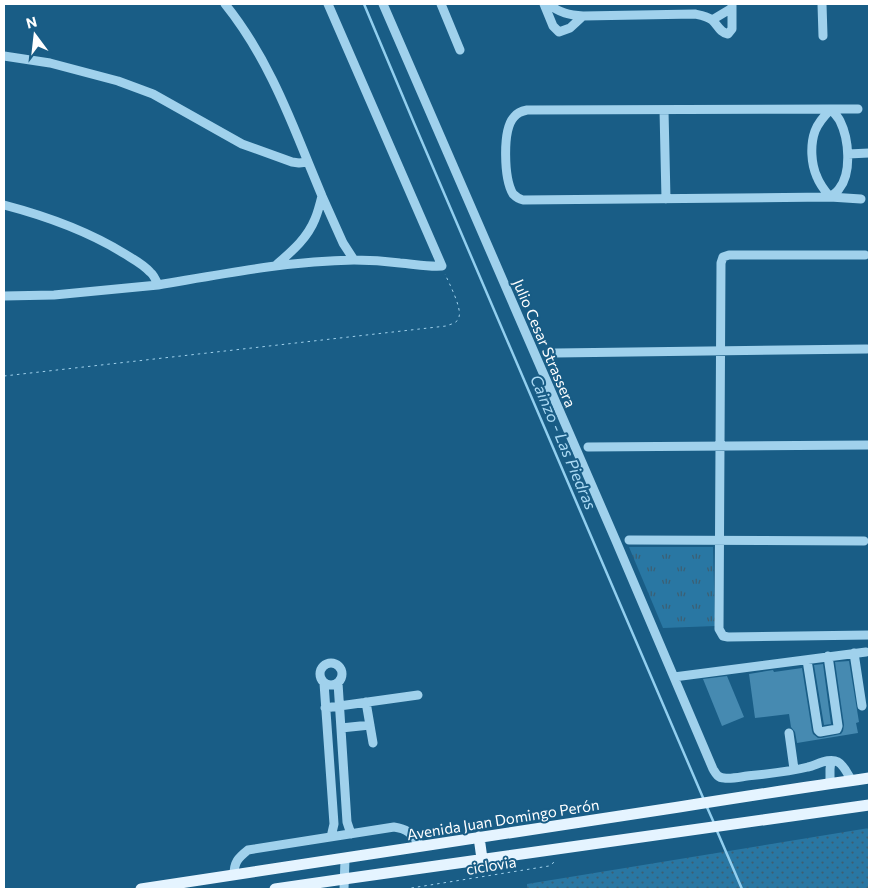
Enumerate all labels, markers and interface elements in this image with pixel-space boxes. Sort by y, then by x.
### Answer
north arrow [10,10,60,60]
text: N [24,12,39,32]
street label: Julio Cesar Strassera [510,276,580,410]
water label: Cainzo - Las Piedras [527,372,601,512]
street label: Avenida Juan Domingo Perón [405,795,601,843]
street label: ciclovia [465,852,517,878]

